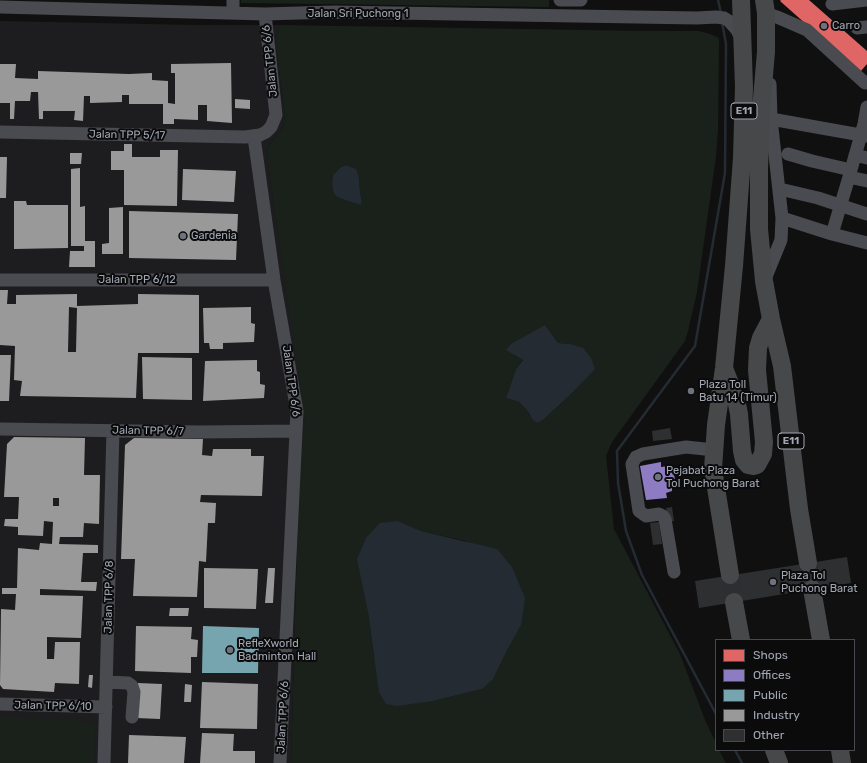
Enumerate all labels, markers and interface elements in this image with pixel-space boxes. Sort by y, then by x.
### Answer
street label: Jalan Sri Puchong 1 [308,7,408,21]
place label: Carro [832,19,860,33]
marker: Carro [819,21,829,31]
street label: Jalan TPP 6/6 [260,24,280,98]
road number: E11 [731,103,757,119]
street label: Jalan TPP 5/17 [89,128,165,142]
place label: Gardenia [191,229,237,243]
marker: Gardenia [178,231,188,241]
street label: Jalan TPP 6/12 [98,273,176,287]
street label: Jalan TPP 6/6 [279,344,303,418]
place label: Plaza Toll Batu 14 (Timur) [699,378,777,404]
marker: Plaza Toll Batu 14 (Timur) [686,386,696,396]
street label: Jalan TPP 6/7 [112,424,184,438]
road number: E11 [778,433,804,449]
place label: Pejabat Plaza Tol Puchong Barat [666,464,760,490]
marker: Pejabat Plaza Tol Puchong Barat [653,472,663,482]
street label: Jalan TPP 6/8 [102,560,116,634]
place label: Plaza Tol Puchong Barat [781,569,858,595]
marker: Plaza Tol Puchong Barat [768,577,778,587]
place label: RefleXworld Badminton Hall [238,637,316,663]
legend [715,639,855,751]
marker: RefleXworld Badminton Hall [225,645,235,655]
text: Shops [753,648,788,662]
text: Offices [753,668,791,682]
street label: Jalan TPP 6/6 [275,681,291,753]
text: Public [753,688,788,702]
street label: Jalan TPP 6/10 [14,699,92,713]
text: Industry [753,708,800,722]
text: Other [753,728,784,742]

